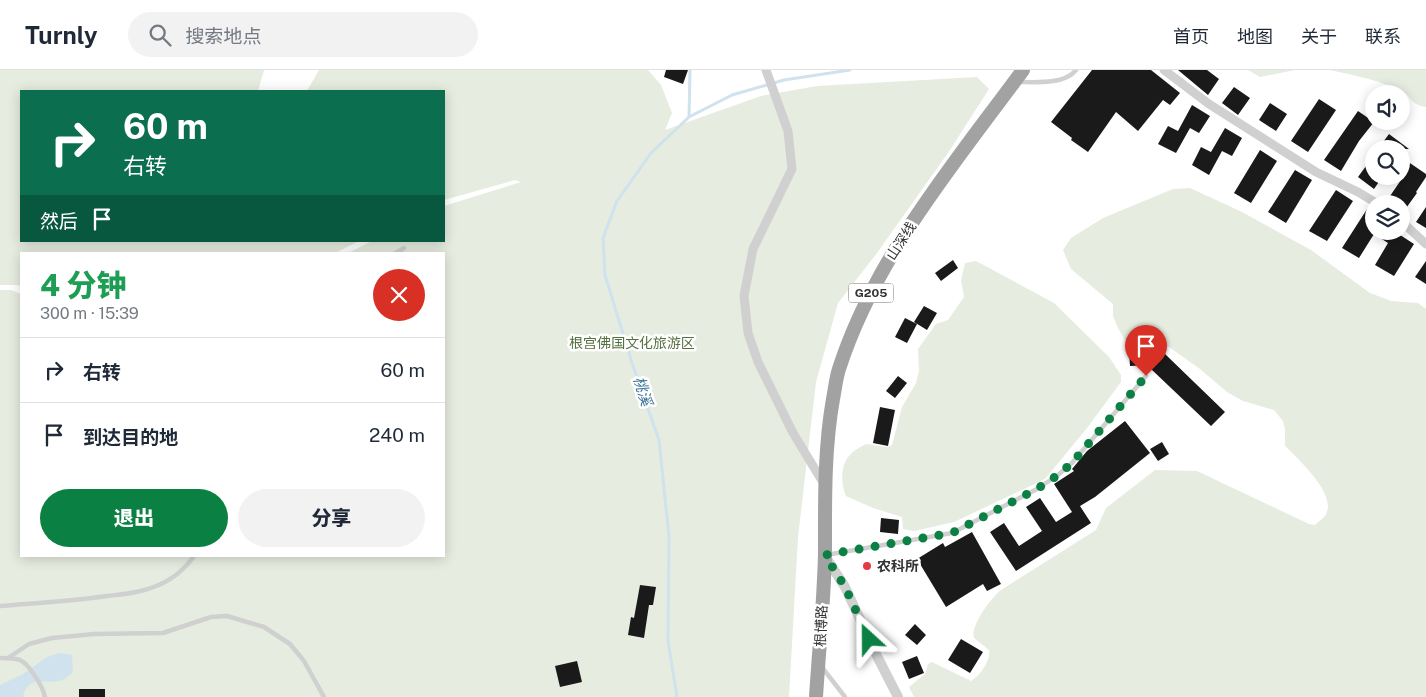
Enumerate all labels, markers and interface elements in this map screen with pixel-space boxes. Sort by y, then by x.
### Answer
search box [128,12,478,57]
text: Turnly [25,21,98,49]
icon: search [146,21,174,49]
text: 搜索地点 [186,25,262,47]
text: 首页 [1173,26,1209,47]
text: 地图 [1237,26,1273,47]
text: 关于 [1301,26,1337,47]
text: 联系 [1365,26,1401,47]
map controls [1365,85,1410,240]
button: sound [1365,85,1410,130]
text: 60 m [123,106,208,147]
icon: right [40,110,105,175]
button: search [1365,140,1410,185]
text: 右转 [123,153,167,179]
button: layers [1365,195,1410,240]
icon: arrive [88,205,116,233]
text: 然后 [40,210,78,232]
street label: 山深线 [883,219,919,263]
text: 4 分钟 [40,267,127,303]
button: close [373,269,425,321]
road number: G205 [848,284,894,302]
text: 300 m · 15:39 [40,304,139,323]
pin [1125,325,1167,376]
icon: arrive [1132,332,1160,360]
park label: 根宫佛国文化旅游区 [569,335,695,351]
icon: right [40,356,68,384]
text: 60 m [381,359,425,381]
text: 右转 [83,361,121,383]
water label: 桃溪 [630,374,656,410]
icon: arrive [40,421,68,449]
text: 240 m [369,424,425,446]
text: 到达目的地 [83,426,178,448]
button: 退出 [40,489,228,547]
button: 分享 [238,489,425,547]
place label: 农科所 [877,558,919,574]
marker: 农科所 [861,560,873,572]
street label: 根博路 [812,605,830,647]
position arrow [842,612,894,664]

